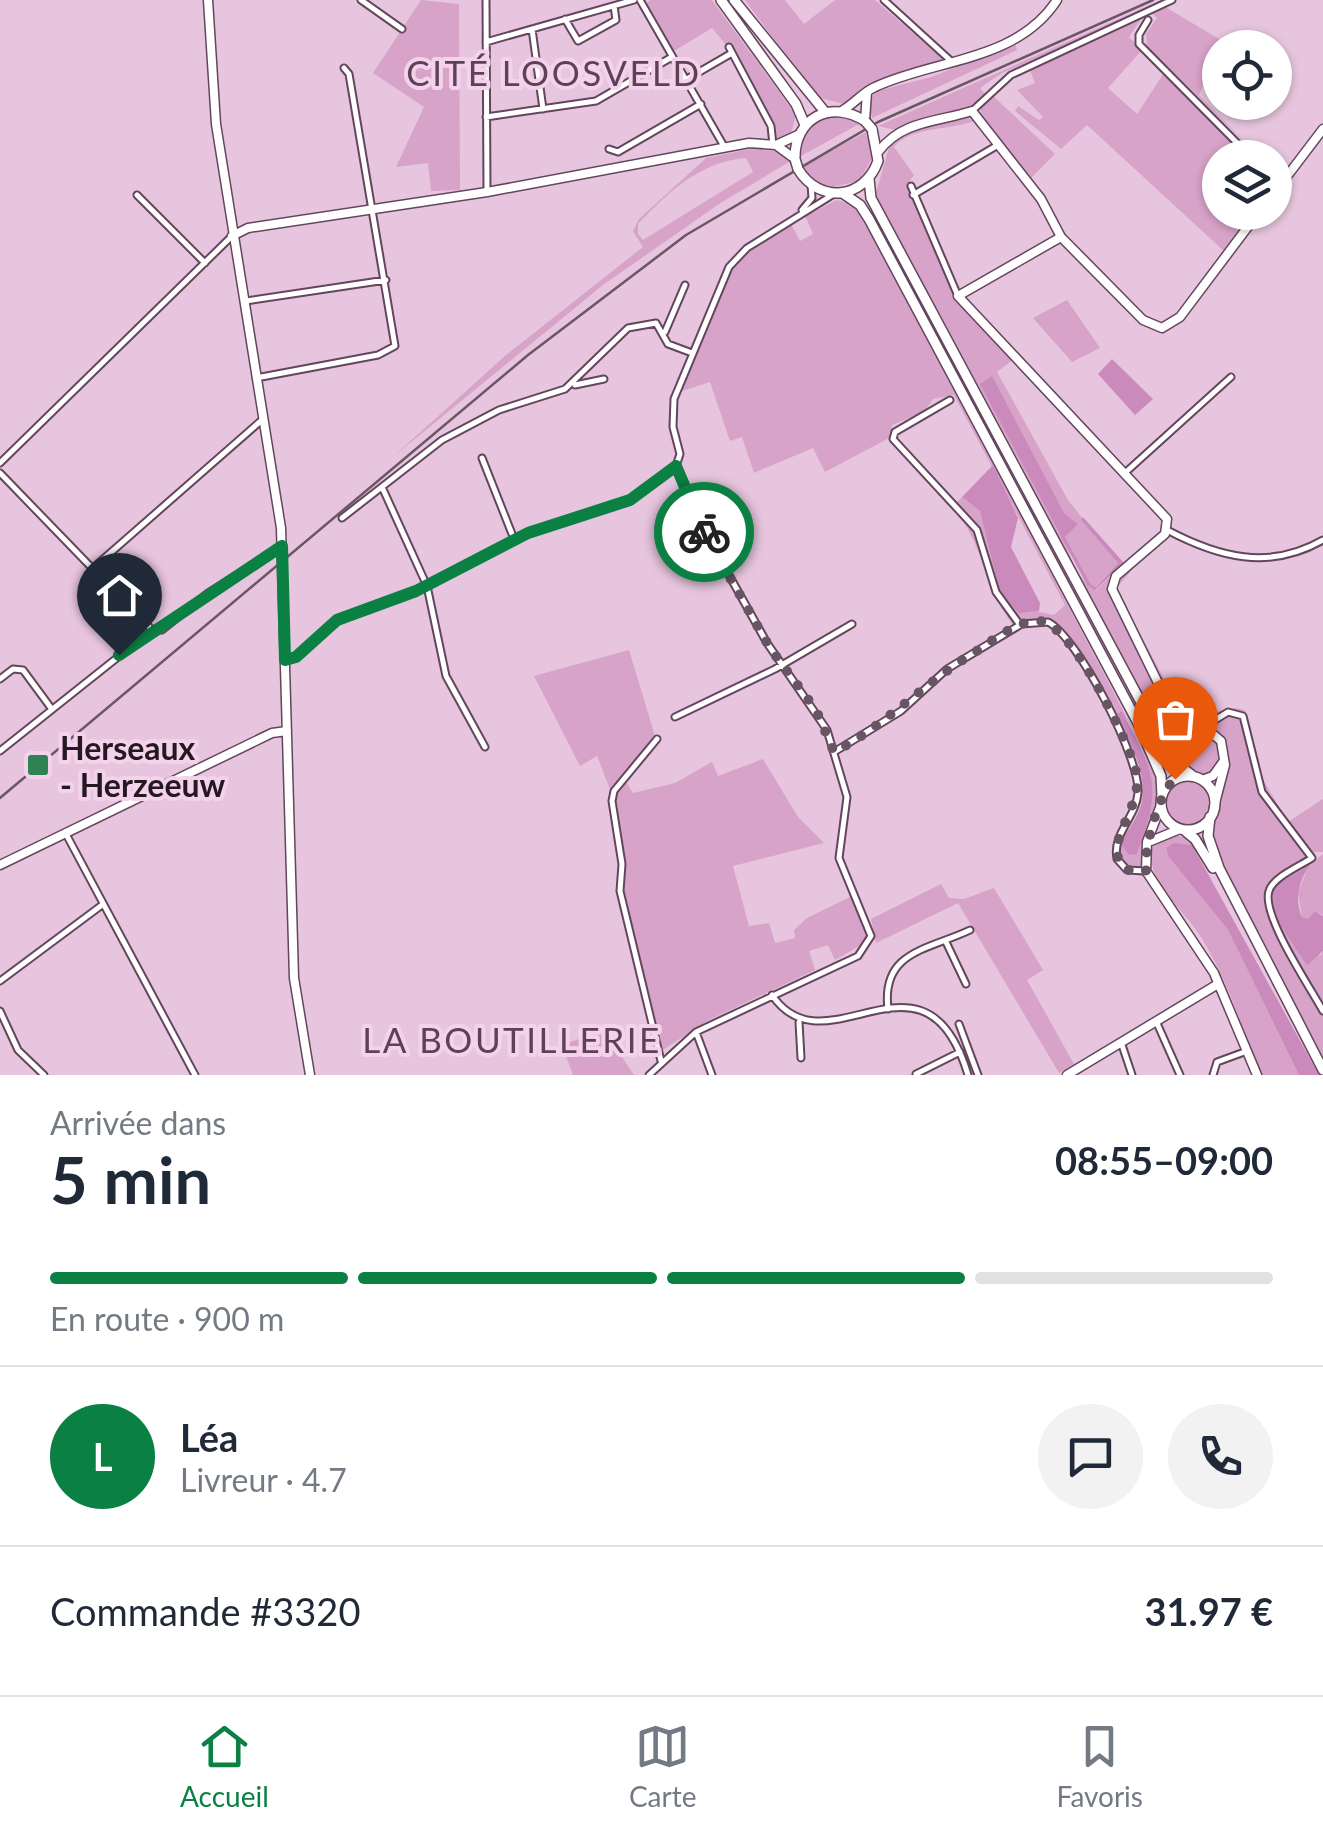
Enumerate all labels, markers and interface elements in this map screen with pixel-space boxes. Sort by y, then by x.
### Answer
map controls [1202,30,1292,230]
button: locate [1202,30,1292,120]
district label: CITÉ LOOSVELD [406,51,702,93]
button: layers [1202,140,1292,230]
courier [654,482,754,582]
icon: bike [677,505,732,560]
pin [77,553,162,656]
icon: home [92,568,147,623]
pin [1133,677,1218,780]
icon: bag [1148,692,1203,747]
place label: Herseaux - Herzeeuw [60,728,226,804]
marker: Herseaux - Herzeeuw [25,752,51,778]
district label: LA BOUTILLERIE [362,1018,662,1060]
text: Arrivée dans [50,1103,226,1142]
text: 08:55–09:00 [1055,1137,1273,1183]
text: 5 min [50,1140,211,1218]
text: En route · 900 m [50,1299,284,1338]
button: chat [1038,1404,1143,1509]
button: phone [1168,1404,1273,1509]
text: Léa [180,1414,238,1460]
text: L [93,1433,112,1479]
text: Livreur · 4.7 [180,1460,347,1499]
text: Commande #3320 [50,1588,360,1634]
text: 31.97 € [1145,1588,1273,1634]
tab: Accueil [180,1719,269,1813]
tab: Carte [629,1719,696,1813]
tab: Favoris [1057,1719,1143,1813]

